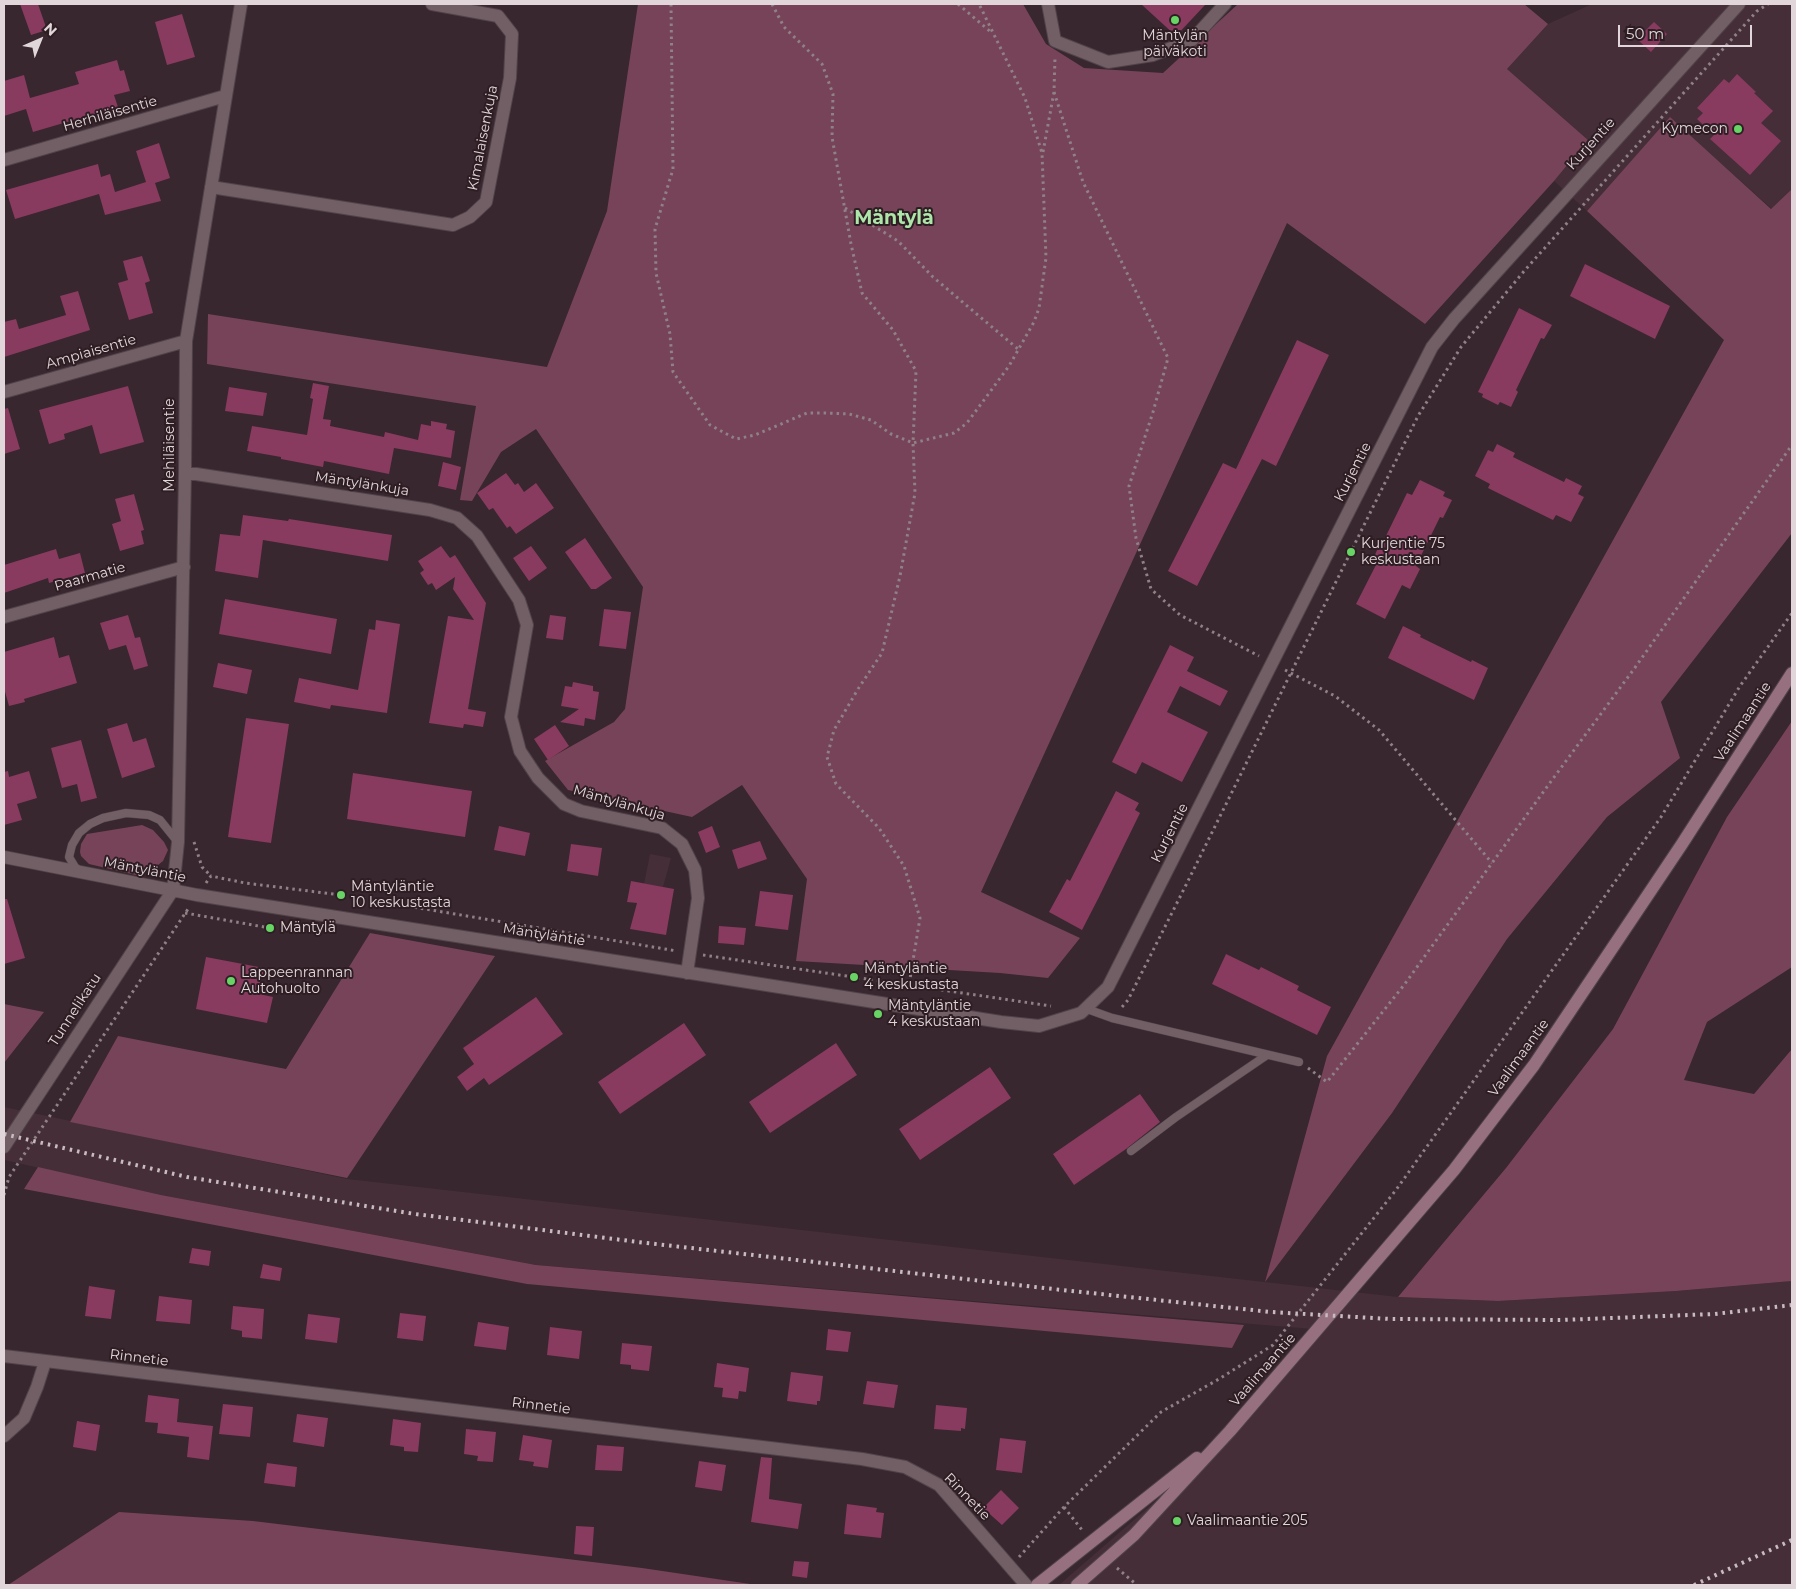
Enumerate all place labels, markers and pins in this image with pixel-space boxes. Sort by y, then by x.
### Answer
marker: Mäntylän päiväkoti [1169,14,1181,26]
place label: Mäntylän päiväkoti [1142,28,1208,60]
place label: Kymecon [1661,121,1728,137]
marker: Kymecon [1732,123,1744,135]
place label: Kurjentie 75 keskustaan [1361,536,1445,568]
marker: Kurjentie 75 keskustaan [1345,546,1357,558]
place label: Mäntyläntie 10 keskustasta [351,879,451,912]
marker: Mäntyläntie 10 keskustasta [335,889,347,901]
place label: Mäntylä [280,920,336,936]
marker: Mäntylä [264,922,276,934]
place label: Mäntyläntie 4 keskustasta [864,961,959,994]
place label: Lappeenrannan Autohuolto [241,965,353,998]
marker: Mäntyläntie 4 keskustasta [848,971,860,983]
marker: Lappeenrannan Autohuolto [225,975,237,987]
place label: Mäntyläntie 4 keskustaan [888,998,980,1030]
marker: Mäntyläntie 4 keskustaan [872,1008,884,1020]
place label: Vaalimaantie 205 [1187,1513,1308,1529]
marker: Vaalimaantie 205 [1171,1515,1183,1527]

